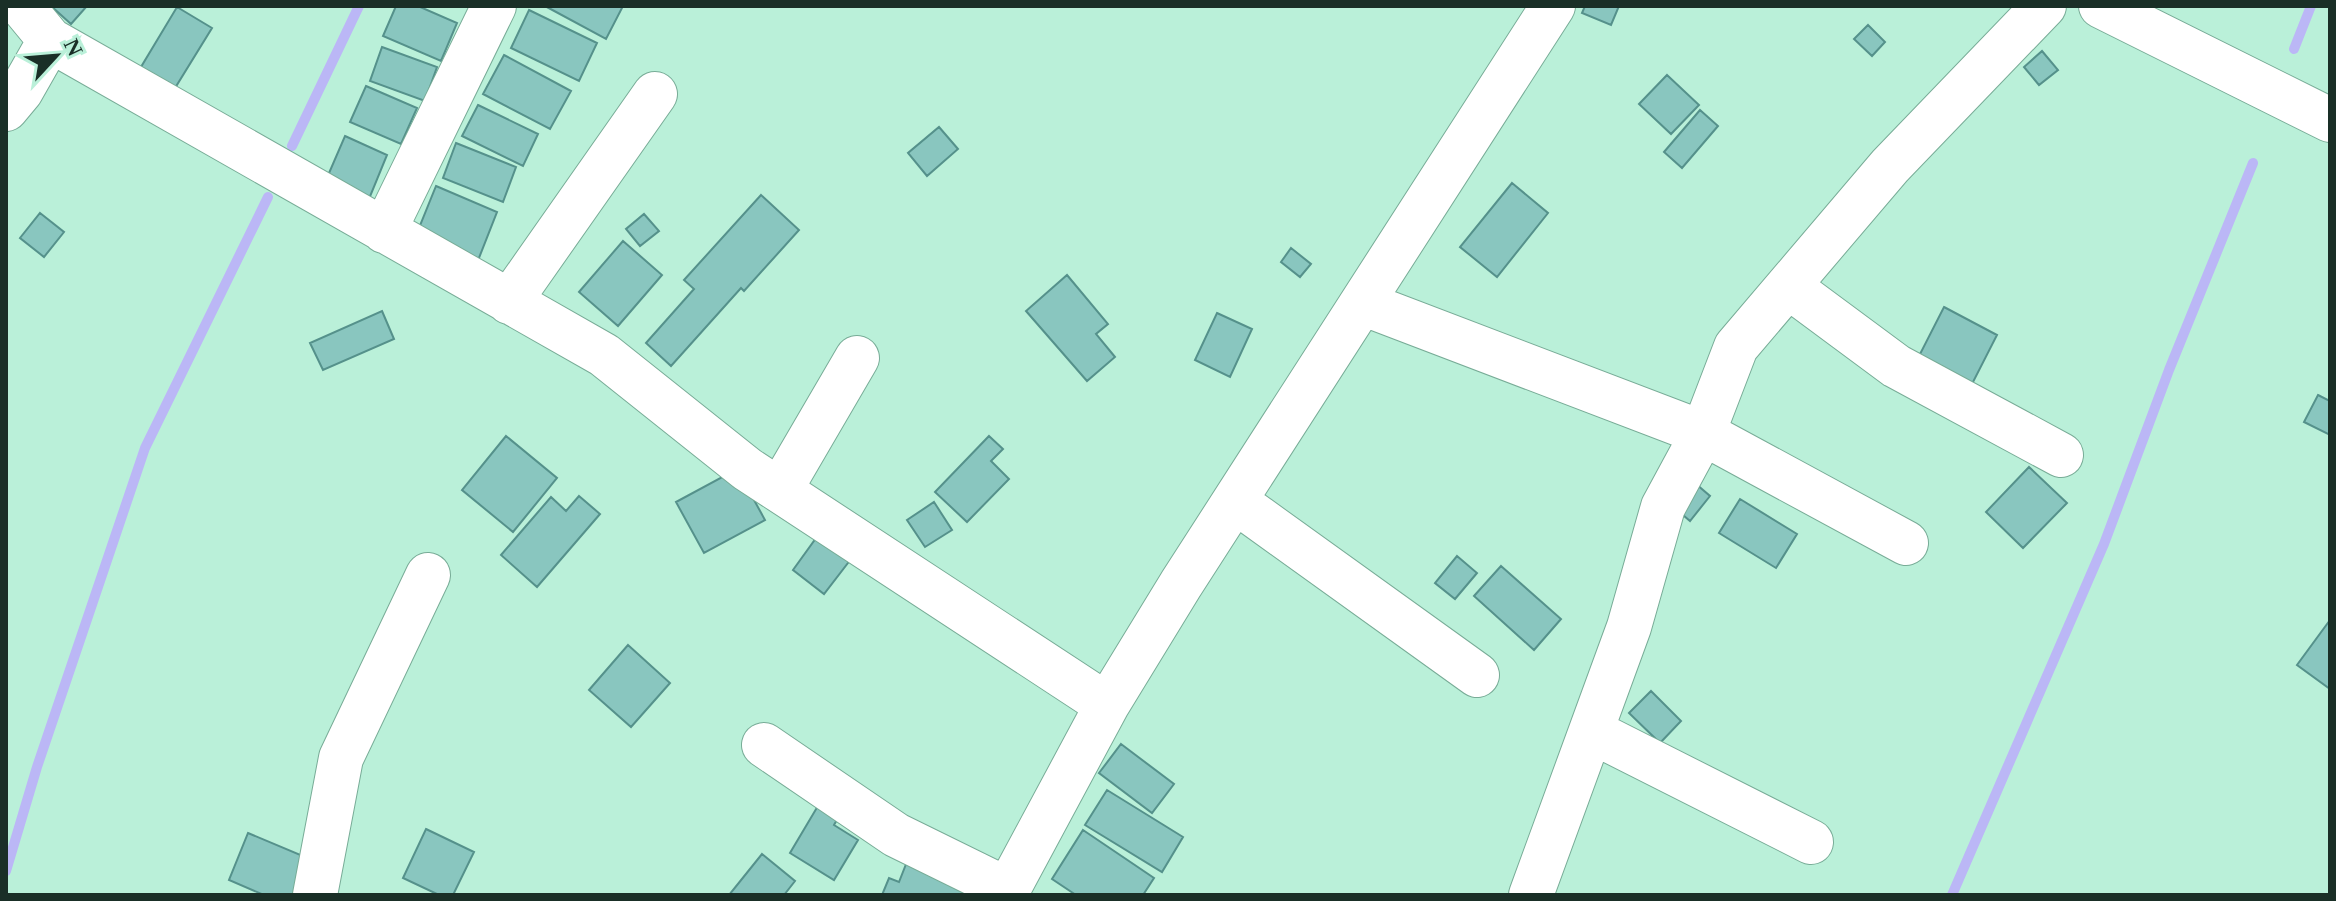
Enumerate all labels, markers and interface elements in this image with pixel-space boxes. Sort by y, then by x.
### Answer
north arrow [16,16,96,96]
text: N [59,35,88,60]

